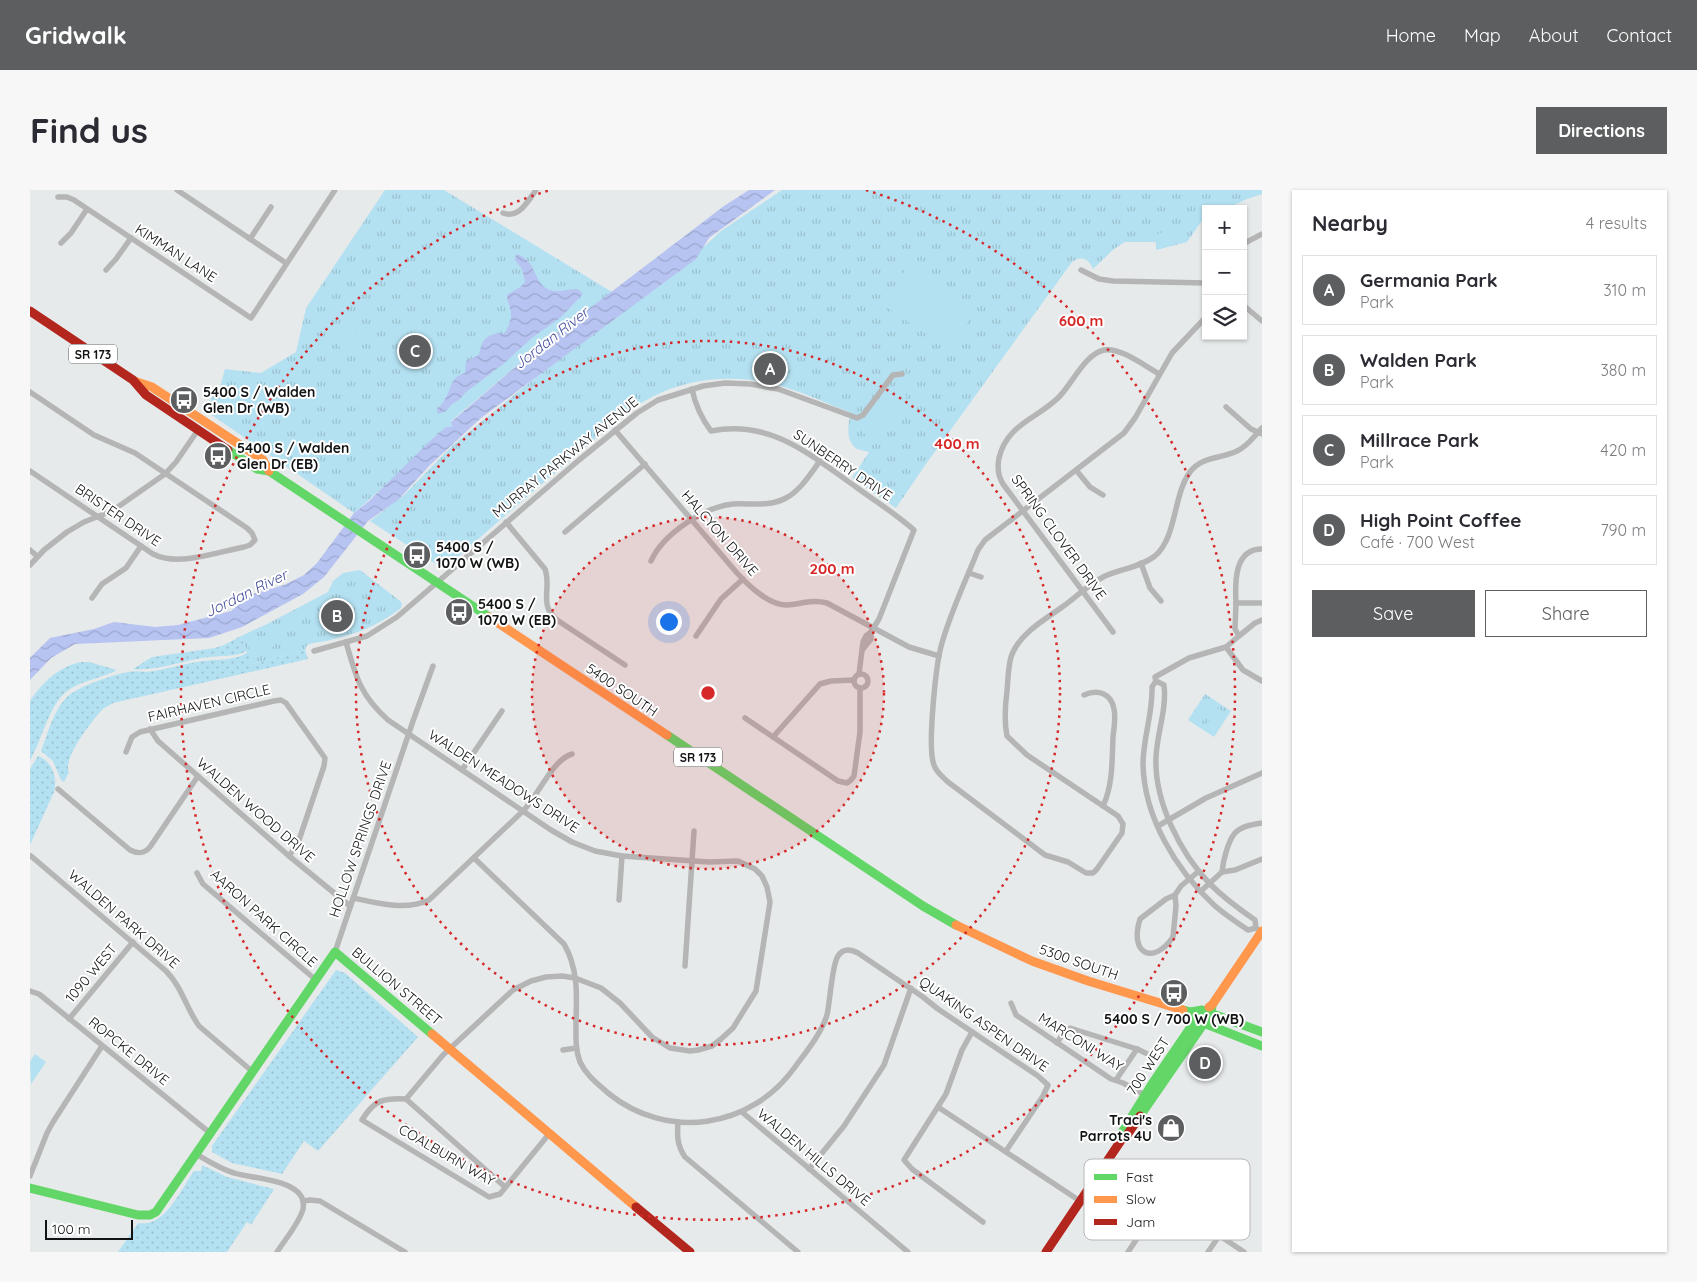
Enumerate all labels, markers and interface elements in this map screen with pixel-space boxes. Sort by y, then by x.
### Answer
text: Gridwalk [25,20,127,50]
text: Home [1386,24,1436,47]
text: Map [1464,24,1501,47]
text: About [1529,24,1579,47]
text: Contact [1607,24,1672,47]
button: Directions [1536,107,1667,154]
text: Find us [30,108,148,152]
map controls [1202,205,1247,340]
button: + [1202,205,1247,250]
text: Nearby [1312,210,1388,236]
text: 4 results [1586,213,1647,233]
street label: KIMMAN LANE [132,220,220,286]
button: − [1202,250,1247,295]
text: Germania Park [1360,268,1498,292]
text: A [1324,280,1334,300]
text: 310 m [1603,280,1646,300]
text: Park [1360,292,1394,312]
button: layers [1202,295,1247,340]
water label: Jordan River [510,302,594,373]
text: 600 m [1059,311,1103,330]
pin: C [399,332,431,370]
road number: SR 173 [69,344,117,363]
text: Walden Park [1360,348,1477,372]
pin: A [754,350,786,388]
text: B [1324,360,1334,380]
text: 380 m [1600,360,1646,380]
text: Park [1360,372,1394,392]
place label: 5400 S / Walden Glen Dr (WB) [203,383,315,417]
bus stop icon: 5400 S / Walden Glen Dr (WB) [169,385,199,415]
street label: MURRAY PARKWAY AVENUE [488,393,642,521]
street label: SUNBERRY DRIVE [790,425,896,505]
text: Millrace Park [1360,428,1479,452]
text: 400 m [934,434,980,453]
place label: 5400 S / Walden Glen Dr (EB) [237,439,349,473]
text: C [1324,440,1334,460]
text: 420 m [1600,440,1646,460]
bus stop icon: 5400 S / Walden Glen Dr (EB) [203,441,233,471]
text: Park [1360,452,1394,472]
street label: SPRING CLOVER DRIVE [1007,471,1111,603]
street label: BRISTER DRIVE [72,480,164,550]
street label: HALCYON DRIVE [678,486,762,580]
text: High Point Coffee [1360,508,1522,532]
text: D [1323,520,1335,540]
text: 790 m [1600,520,1646,540]
text: Café · 700 West [1360,532,1475,552]
place label: 5400 S / 1070 W (WB) [436,538,519,572]
bus stop icon: 5400 S / 1070 W (WB) [402,540,432,570]
text: 200 m [810,559,855,578]
water label: Jordan River [202,564,292,621]
button: Save [1312,590,1475,637]
button: Share [1485,590,1647,637]
place label: 5400 S / 1070 W (EB) [478,595,556,629]
pin: B [321,597,353,635]
bus stop icon: 5400 S / 1070 W (EB) [444,597,474,627]
your location [656,609,682,635]
street label: 5400 SOUTH [583,659,661,721]
street label: FAIRHAVEN CIRCLE [146,680,272,726]
centre of rings [699,684,717,702]
street label: WALDEN MEADOWS DRIVE [425,725,583,837]
road number: SR 173 [674,748,722,766]
street label: WALDEN WOOD DRIVE [193,754,319,866]
street label: HOLLOW SPRINGS DRIVE [325,758,395,920]
street label: AARON PARK CIRCLE [207,865,321,971]
street label: WALDEN PARK DRIVE [65,866,183,972]
street label: 1090 WEST [61,940,121,1006]
street label: 5300 SOUTH [1037,940,1121,984]
street label: BULLION STREET [348,943,446,1029]
street label: QUAKING ASPEN DRIVE [916,972,1052,1076]
bus stop icon: 5400 S / 700 W (WB) [1159,978,1189,1008]
street label: MARCONI WAY [1035,1009,1127,1075]
place label: 5400 S / 700 W (WB) [1104,1010,1244,1028]
street label: ROPCKE DRIVE [85,1013,173,1089]
street label: 700 WEST [1123,1034,1173,1098]
pin: D [1189,1044,1221,1082]
street label: WALDEN HILLS DRIVE [754,1104,874,1210]
place label: Traci's Parrots 4U [1079,1111,1152,1145]
shop icon: Traci's Parrots 4U [1156,1113,1186,1143]
street label: COALBURN WAY [396,1120,499,1190]
legend [1084,1159,1250,1240]
text: Fast [1126,1168,1154,1186]
text: Slow [1126,1190,1156,1208]
text: Jam [1126,1213,1155,1231]
scale bar [45,1217,132,1240]
text: 100 m [52,1220,90,1238]

